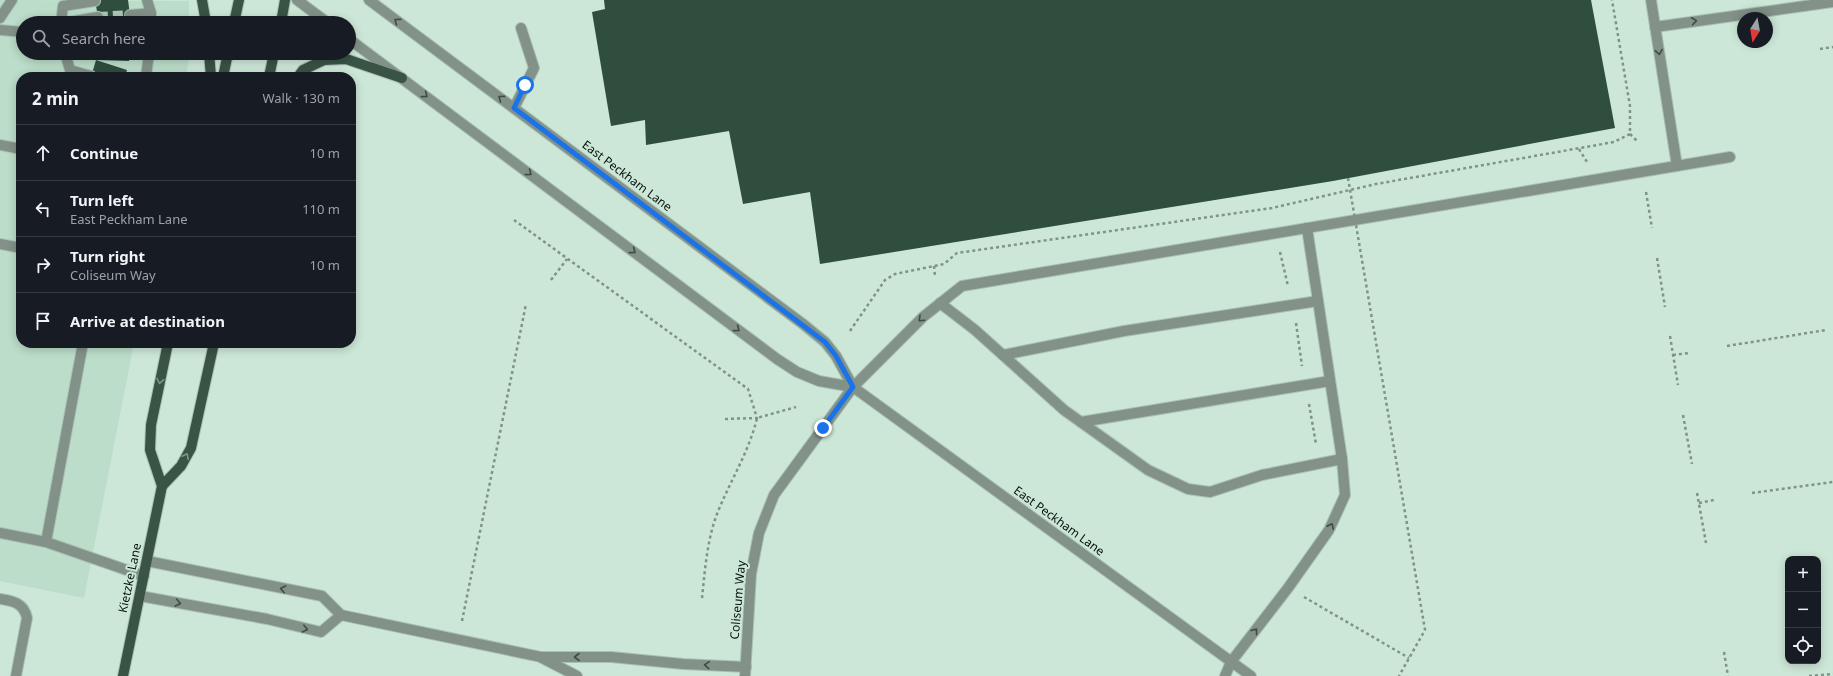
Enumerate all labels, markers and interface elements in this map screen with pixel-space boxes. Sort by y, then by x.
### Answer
north arrow [1737,12,1773,48]
search box [16,16,356,60]
one-way arrow [1691,17,1697,26]
one-way arrow [394,19,401,26]
icon: search [30,27,52,49]
text: Search here [62,28,145,48]
one-way arrow [1654,49,1663,55]
route start [516,76,534,94]
text: 2 min [32,87,79,110]
text: Walk · 130 m [262,89,340,107]
one-way arrow [421,91,428,98]
one-way arrow [498,96,505,103]
street label: East Peckham Lane [579,136,676,215]
icon: ahead [32,142,54,164]
text: Continue [70,143,138,163]
text: 10 m [310,144,340,162]
one-way arrow [525,169,532,176]
text: Turn left [70,190,134,210]
icon: left [32,198,54,220]
text: 110 m [302,200,340,218]
text: East Peckham Lane [70,210,188,228]
text: Turn right [70,246,145,266]
one-way arrow [629,246,636,253]
icon: right [32,254,54,276]
text: 10 m [310,256,340,274]
text: Coliseum Way [70,266,156,284]
icon: arrive [32,310,54,332]
text: Arrive at destination [70,311,225,331]
one-way arrow [918,314,926,322]
one-way arrow [733,324,740,331]
one-way arrow [156,378,165,384]
route end [814,419,832,437]
one-way arrow [182,453,189,460]
street label: East Peckham Lane [1010,482,1108,559]
one-way arrow [1326,523,1333,530]
street label: Kietzke Lane [114,541,145,614]
map controls [1785,556,1821,664]
button: + [1785,556,1821,592]
street label: Coliseum Way [726,559,749,640]
one-way arrow [280,586,286,594]
button: − [1785,592,1821,628]
one-way arrow [175,598,181,606]
one-way arrow [302,624,309,632]
button: locate [1785,628,1821,664]
one-way arrow [1250,629,1257,636]
one-way arrow [574,653,580,661]
one-way arrow [704,661,710,669]

